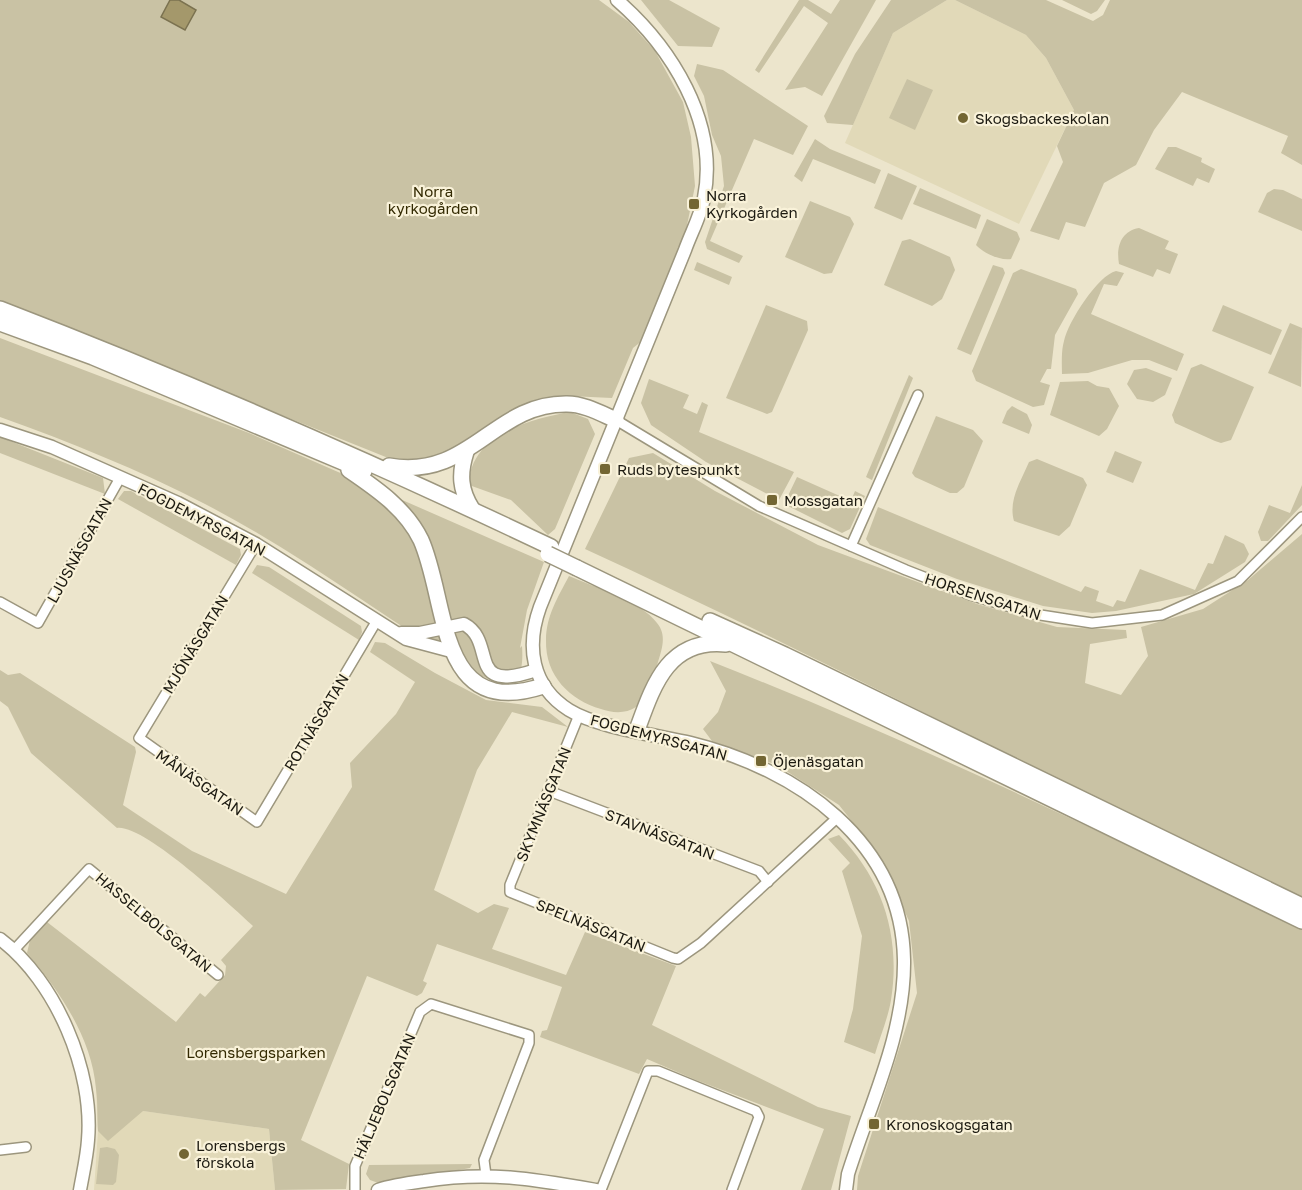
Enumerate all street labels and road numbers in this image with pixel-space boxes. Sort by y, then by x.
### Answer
street label: FOGDEMYRSGATAN [135,479,269,559]
street label: LJUSNÄSGATAN [43,494,115,606]
street label: HORSENSGATAN [923,569,1043,623]
street label: MJÖNÄSGATAN [158,591,232,697]
street label: ROTNÄSGATAN [280,670,352,774]
street label: FOGDEMYRSGATAN [588,710,730,764]
street label: SKYMNÄSGATAN [512,744,574,864]
street label: MÅNÄSGATAN [153,745,247,819]
street label: STAVNÄSGATAN [603,805,717,863]
street label: HASSELBOLSGATAN [92,868,216,976]
street label: SPELNÄSGATAN [534,895,648,955]
street label: HÄLJEBOLSGATAN [349,1030,419,1162]

